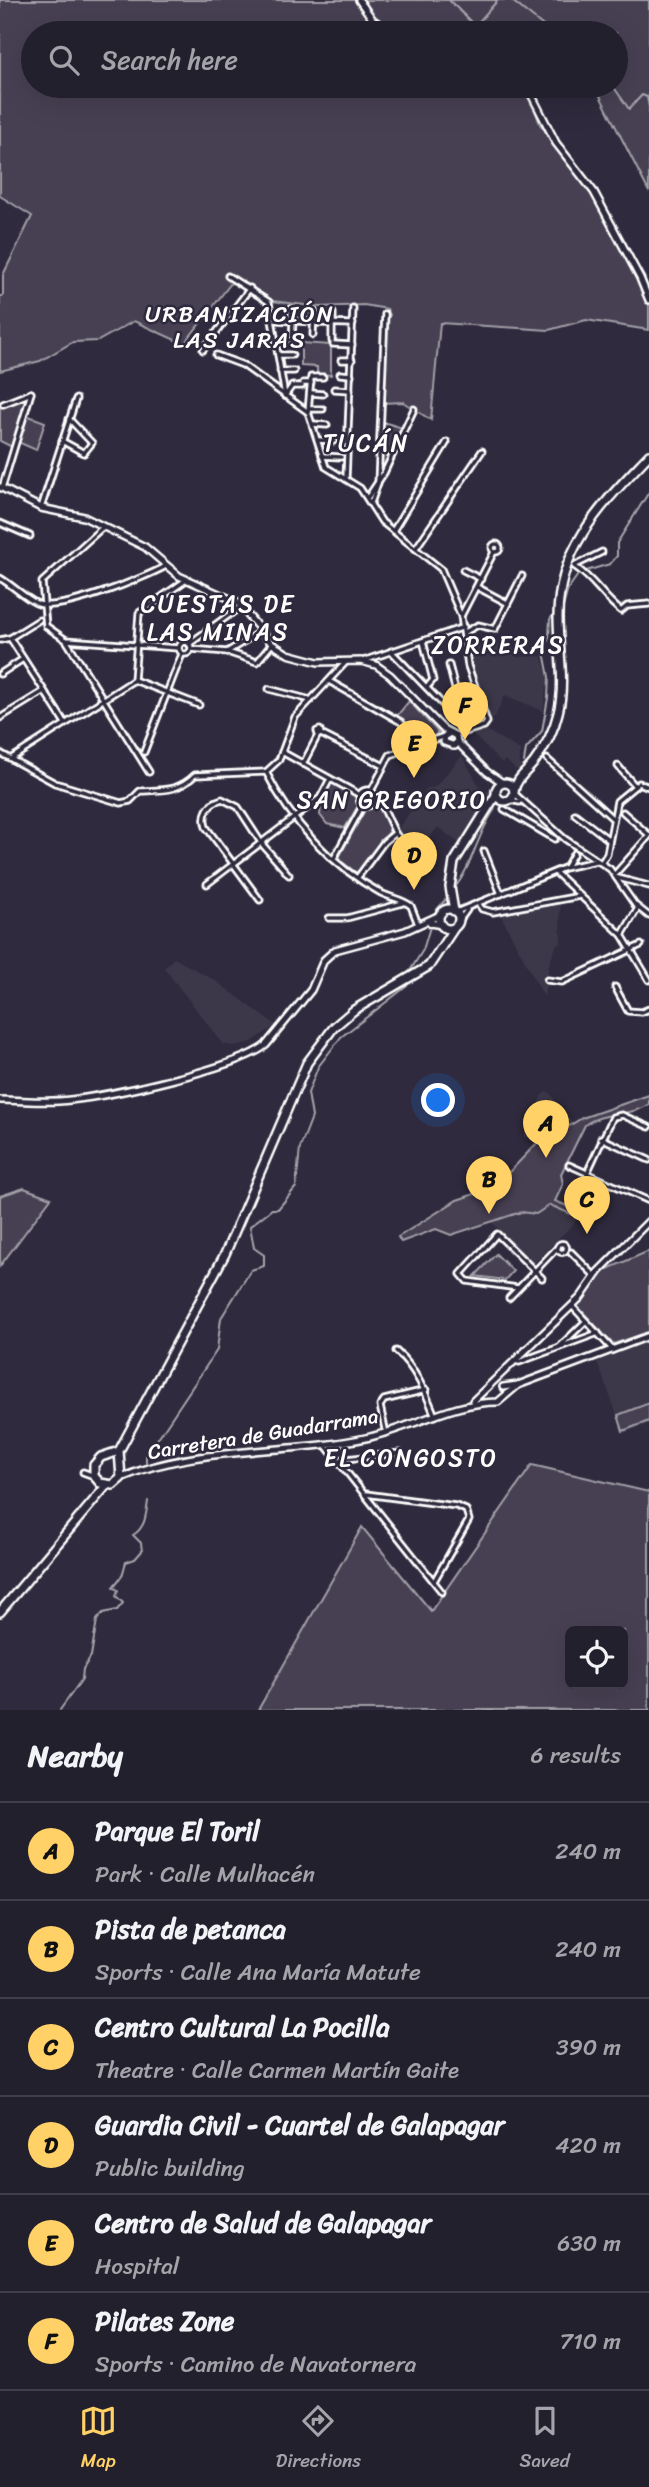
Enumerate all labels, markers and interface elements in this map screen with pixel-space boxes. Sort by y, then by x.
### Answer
search box [21,21,628,98]
text: Search here [101,37,238,83]
icon: search [45,41,83,79]
district label: URBANIZACIÓN LAS JARAS [145,294,335,361]
district label: TUCÁN [323,422,409,464]
district label: CUESTAS DE LAS MINAS [141,583,295,653]
district label: ZORRERAS [431,624,565,666]
pin: F [442,682,488,740]
pin: E [391,720,437,778]
district label: SAN GREGORIO [297,779,487,821]
pin: D [391,832,437,890]
your location [421,1083,455,1117]
pin: A [523,1100,569,1158]
pin: B [466,1156,512,1214]
pin: C [564,1176,610,1234]
street label: Carretera de Guadarrama [145,1397,382,1471]
district label: EL CONGOSTO [324,1437,498,1479]
map controls [565,1626,628,1689]
button: locate [565,1626,628,1689]
text: Nearby [28,1729,123,1783]
text: 6 results [531,1735,621,1776]
text: Parque El Toril [95,1808,260,1854]
text: A [43,1831,59,1872]
text: 240 m [555,1831,621,1872]
text: Park · Calle Mulhacén [95,1854,315,1895]
text: Pista de petanca [95,1906,286,1952]
text: B [44,1929,58,1970]
text: 240 m [555,1929,621,1970]
text: Sports · Calle Ana María Matute [95,1952,421,1993]
text: Centro Cultural La Pocilla [95,2004,390,2050]
text: C [44,2027,58,2068]
text: 390 m [556,2027,621,2068]
text: Theatre · Calle Carmen Martín Gaite [95,2050,459,2091]
text: Guardia Civil - Cuartel de Galapagar [95,2102,504,2148]
text: D [44,2125,58,2166]
text: 420 m [555,2125,621,2166]
text: Public building [95,2148,245,2189]
text: Centro de Salud de Galapagar [95,2200,431,2246]
text: E [45,2223,57,2264]
text: 630 m [557,2223,621,2264]
text: Hospital [95,2246,179,2287]
text: Pilates Zone [95,2298,234,2344]
text: F [45,2321,57,2362]
text: 710 m [560,2321,621,2362]
text: Sports · Camino de Navatornera [95,2344,416,2385]
tab: Map [79,2402,117,2477]
tab: Directions [276,2402,361,2477]
tab: Saved [520,2402,570,2477]

